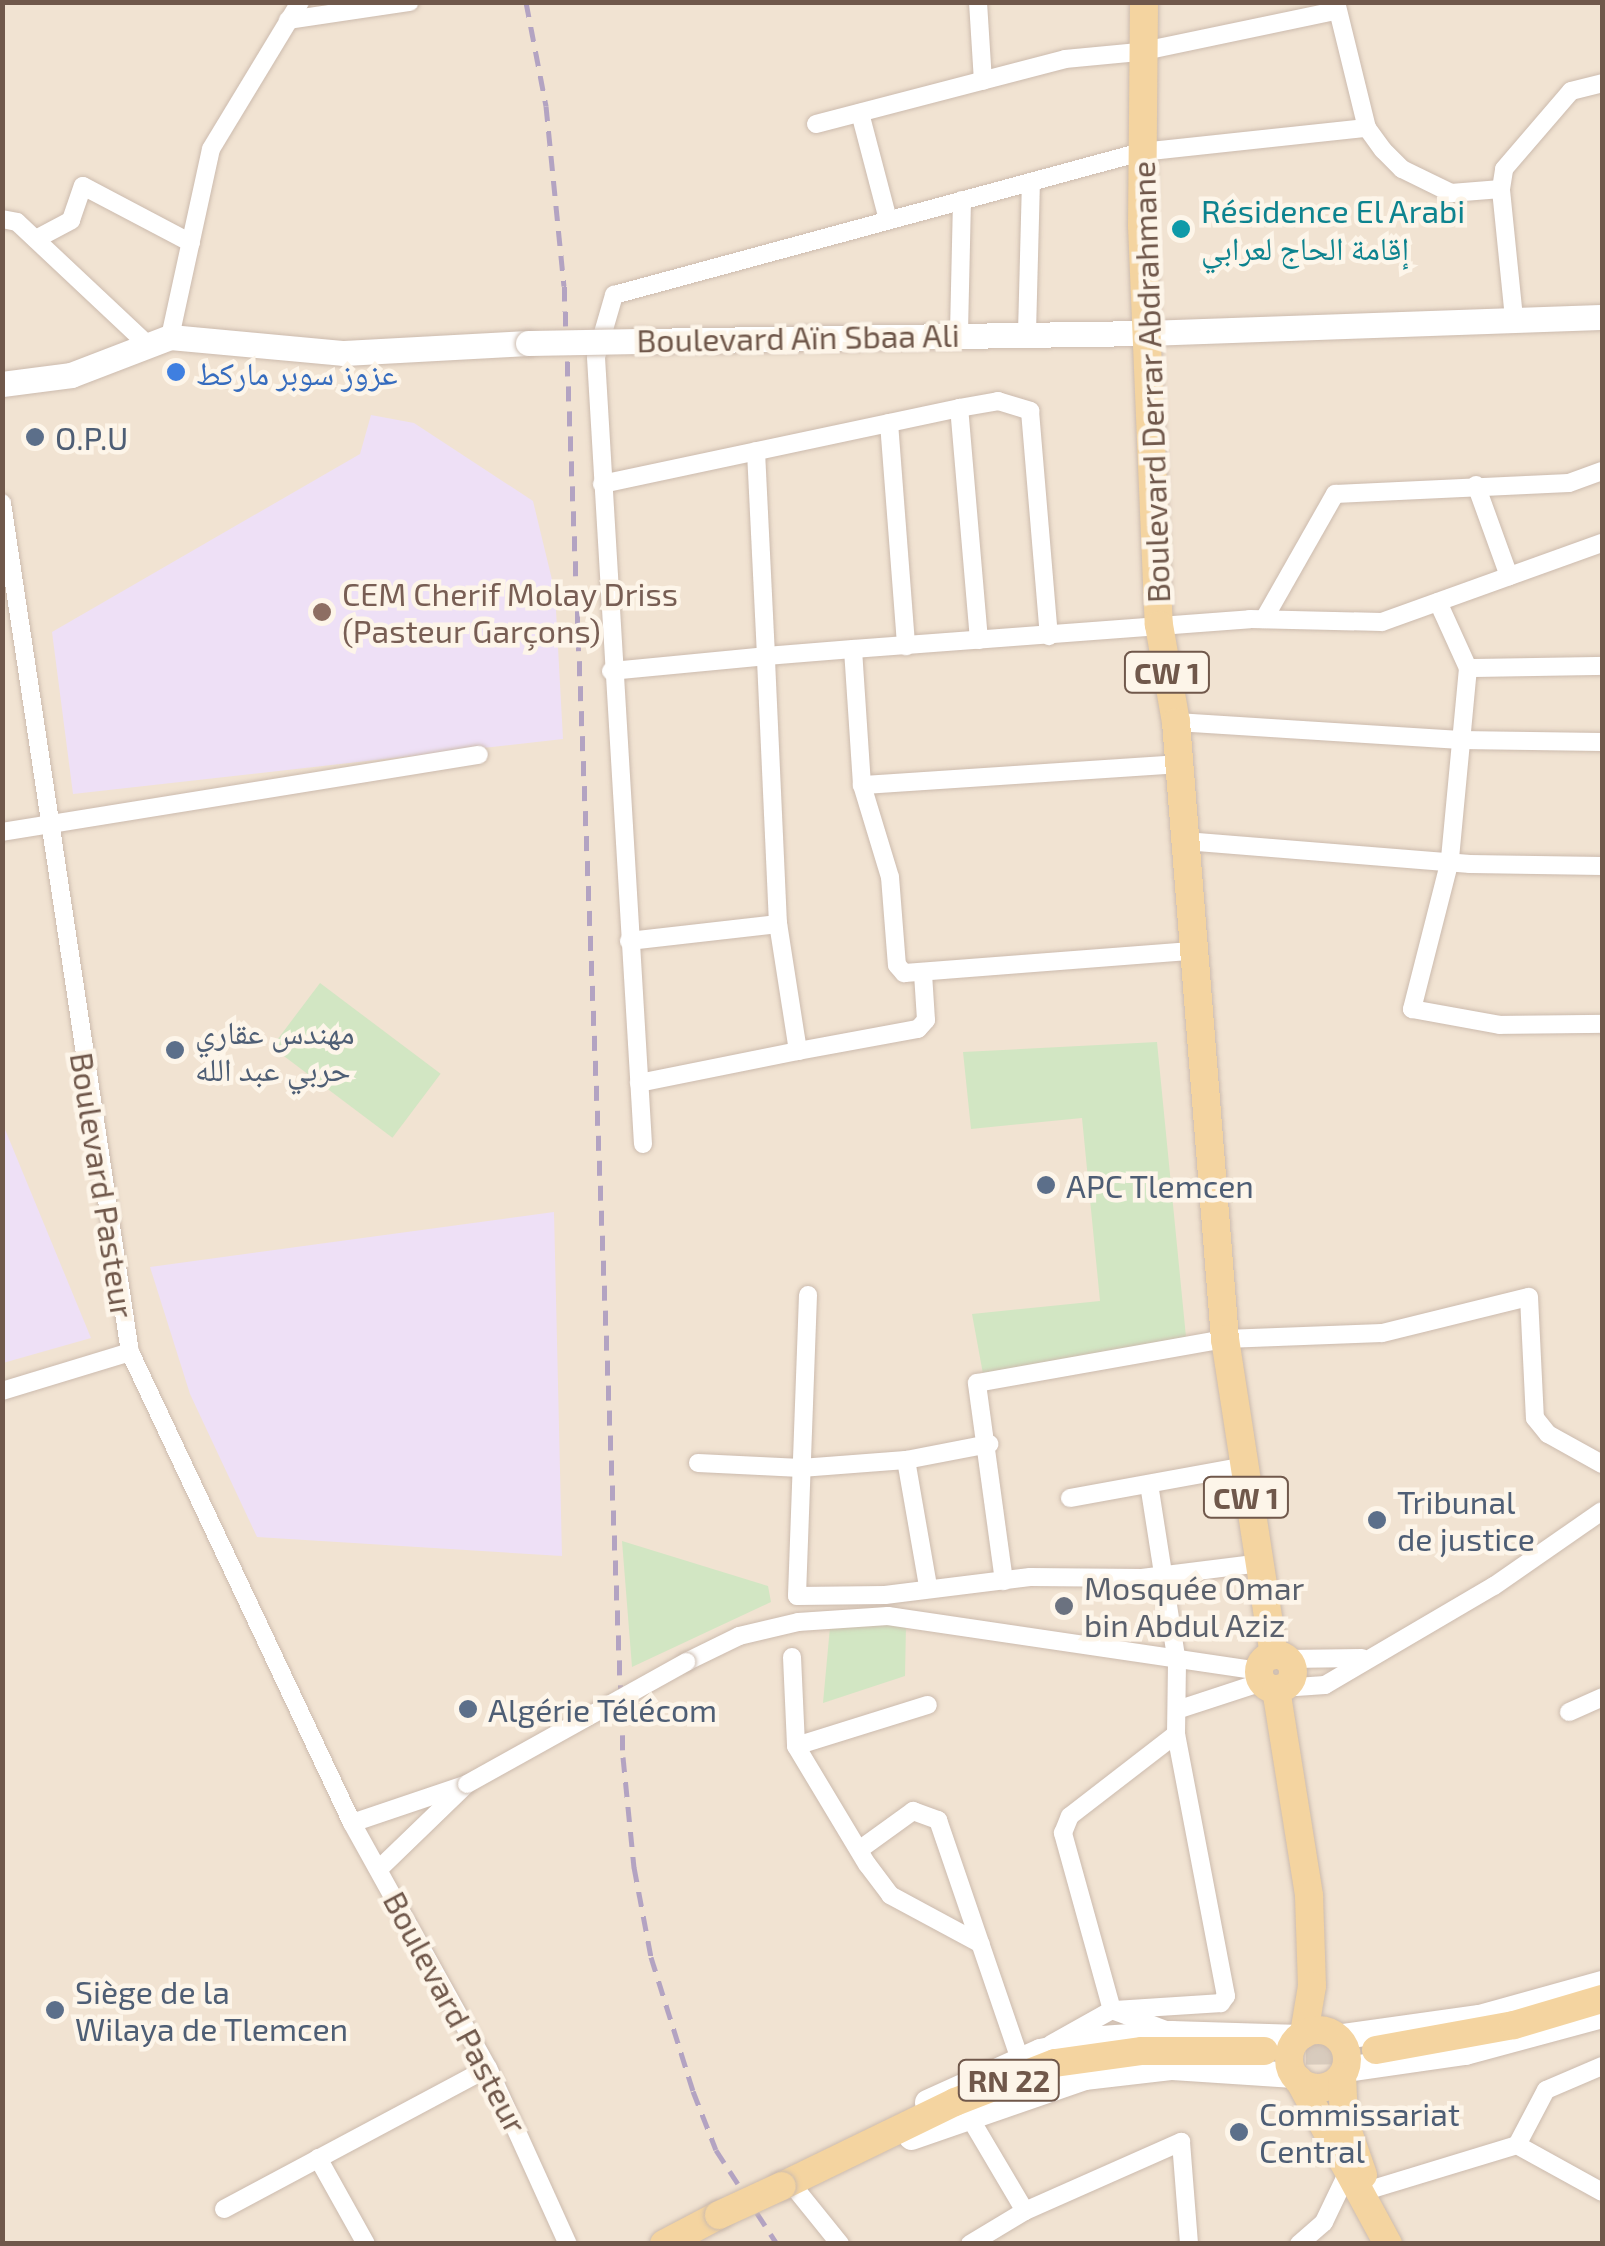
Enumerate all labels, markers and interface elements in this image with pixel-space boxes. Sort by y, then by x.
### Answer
street label: Boulevard Derrar Abdrahmane [1123,160,1177,604]
place label: Résidence El Arabi إقامة الحاج لعرابي [1201,192,1467,267]
marker: Résidence El Arabi إقامة الحاج لعرابي [1170,218,1192,240]
street label: Boulevard Aïn Sbaa Ali [635,315,961,359]
place label: عزوز سوبر ماركط [196,353,398,391]
marker: عزوز سوبر ماركط [165,361,187,383]
place label: O.P.U [55,418,128,456]
marker: O.P.U [24,426,46,448]
place label: CEM Cherif Molay Driss (Pasteur Garçons) [342,575,679,650]
marker: CEM Cherif Molay Driss (Pasteur Garçons) [311,601,333,623]
road number: CW 1 [1122,647,1212,697]
place label: مهندس عقاري حربي عبد الله [195,1013,355,1088]
marker: مهندس عقاري حربي عبد الله [164,1039,186,1061]
street label: Boulevard Pasteur [63,1050,143,1320]
place label: APC Tlemcen [1066,1166,1255,1204]
marker: APC Tlemcen [1035,1174,1057,1196]
road number: CW 1 [1201,1472,1291,1522]
place label: Tribunal de justice [1397,1483,1535,1558]
marker: Tribunal de justice [1366,1509,1388,1531]
place label: Mosquée Omar bin Abdul Aziz [1084,1569,1304,1644]
marker: Mosquée Omar bin Abdul Aziz [1053,1595,1075,1617]
place label: Algérie Télécom [488,1690,718,1728]
marker: Algérie Télécom [457,1698,479,1720]
street label: Boulevard Pasteur [376,1885,536,2139]
place label: Siège de la Wilaya de Tlemcen [75,1973,349,2048]
marker: Siège de la Wilaya de Tlemcen [44,1999,66,2021]
road number: RN 22 [956,2055,1062,2105]
place label: Commissariat Central [1259,2095,1460,2170]
marker: Commissariat Central [1228,2121,1250,2143]

